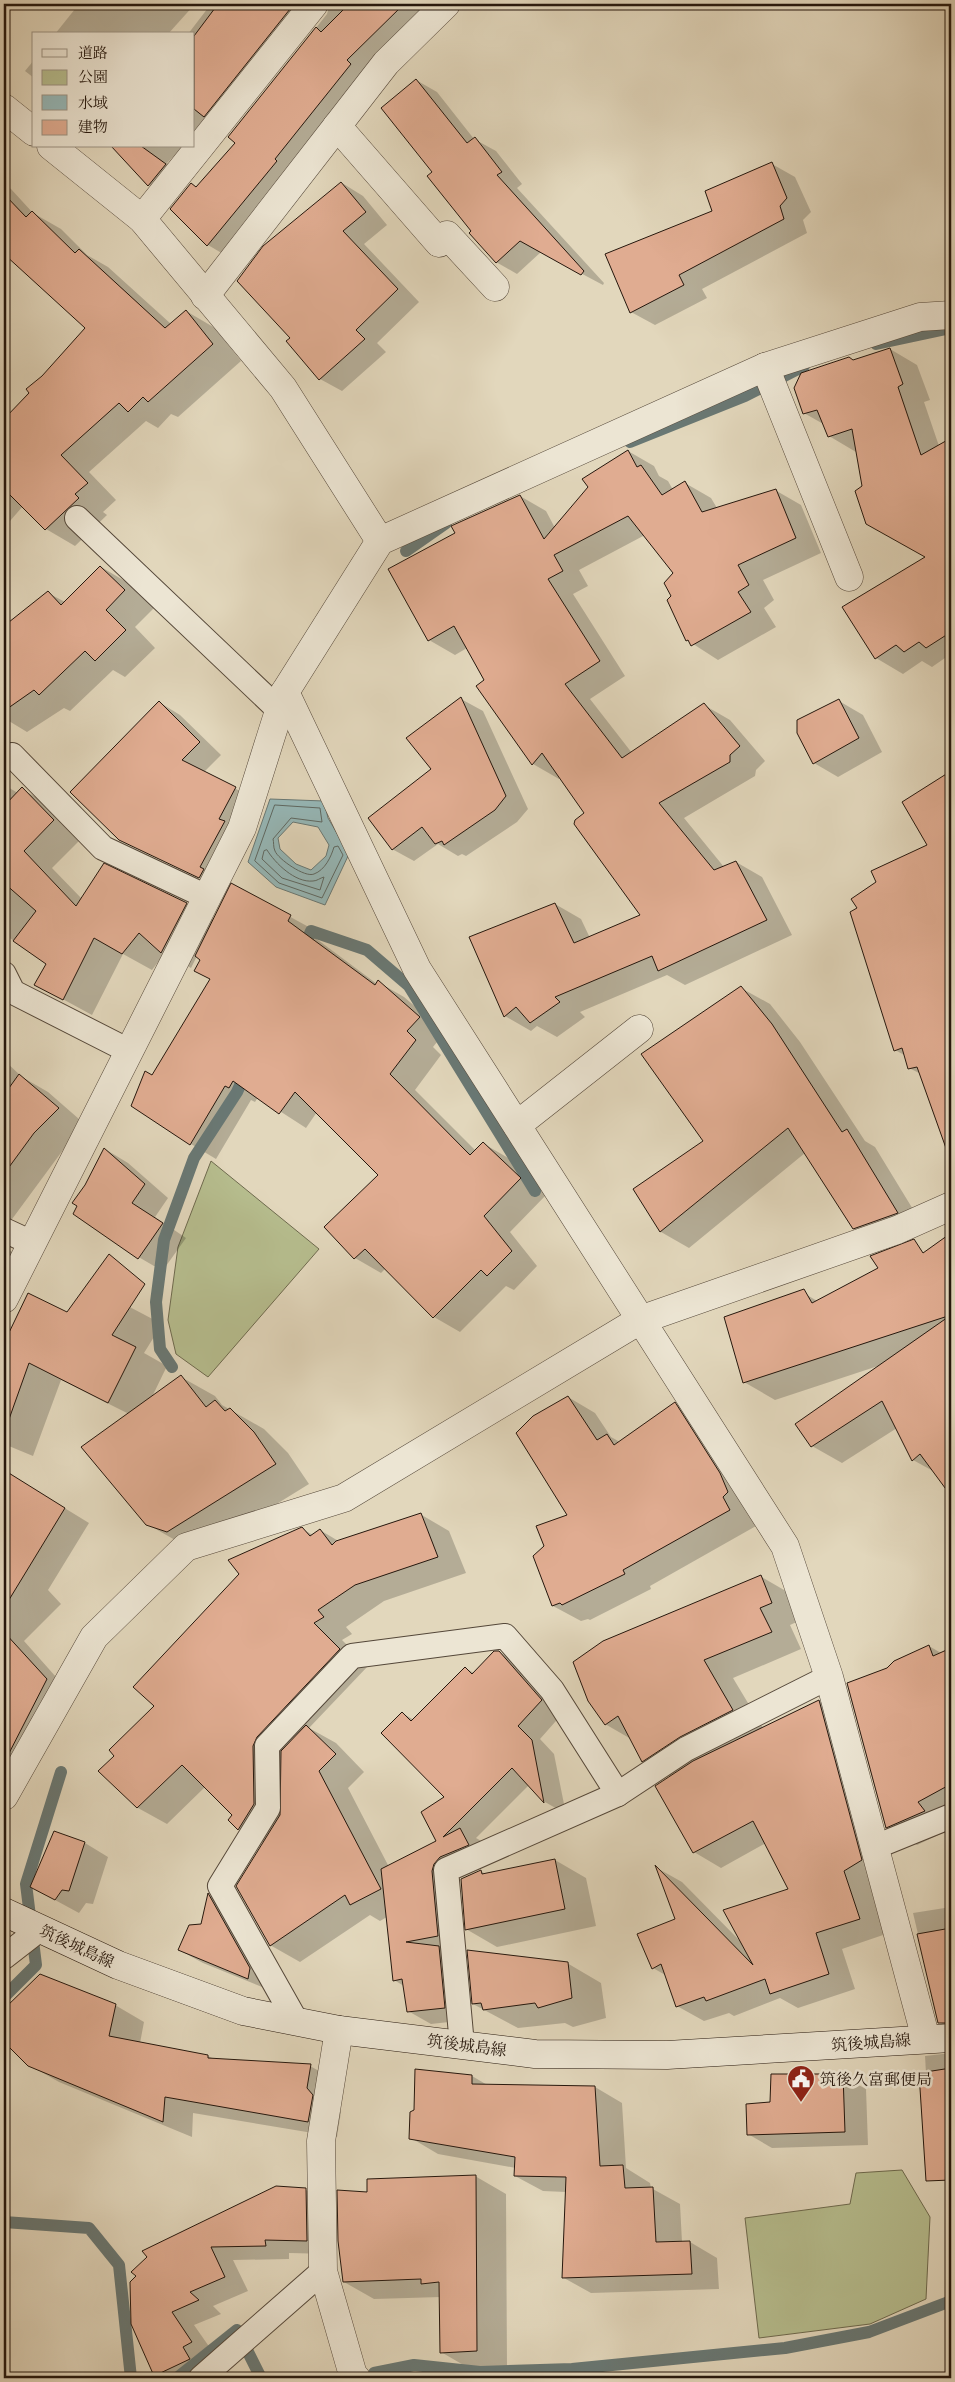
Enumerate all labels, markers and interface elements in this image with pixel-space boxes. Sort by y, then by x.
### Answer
legend [32,32,195,148]
text: 道路 [78,43,108,62]
text: 公園 [78,67,108,86]
text: 水域 [78,93,108,112]
text: 建物 [78,117,108,136]
street label: 筑後城島線 [37,1920,117,1972]
street label: 筑後城島線 [830,2029,912,2055]
street label: 筑後城島線 [426,2030,508,2060]
public building icon: 筑後久富郵便局 [786,2064,816,2103]
place label: 筑後久富郵便局 [820,2069,932,2089]

